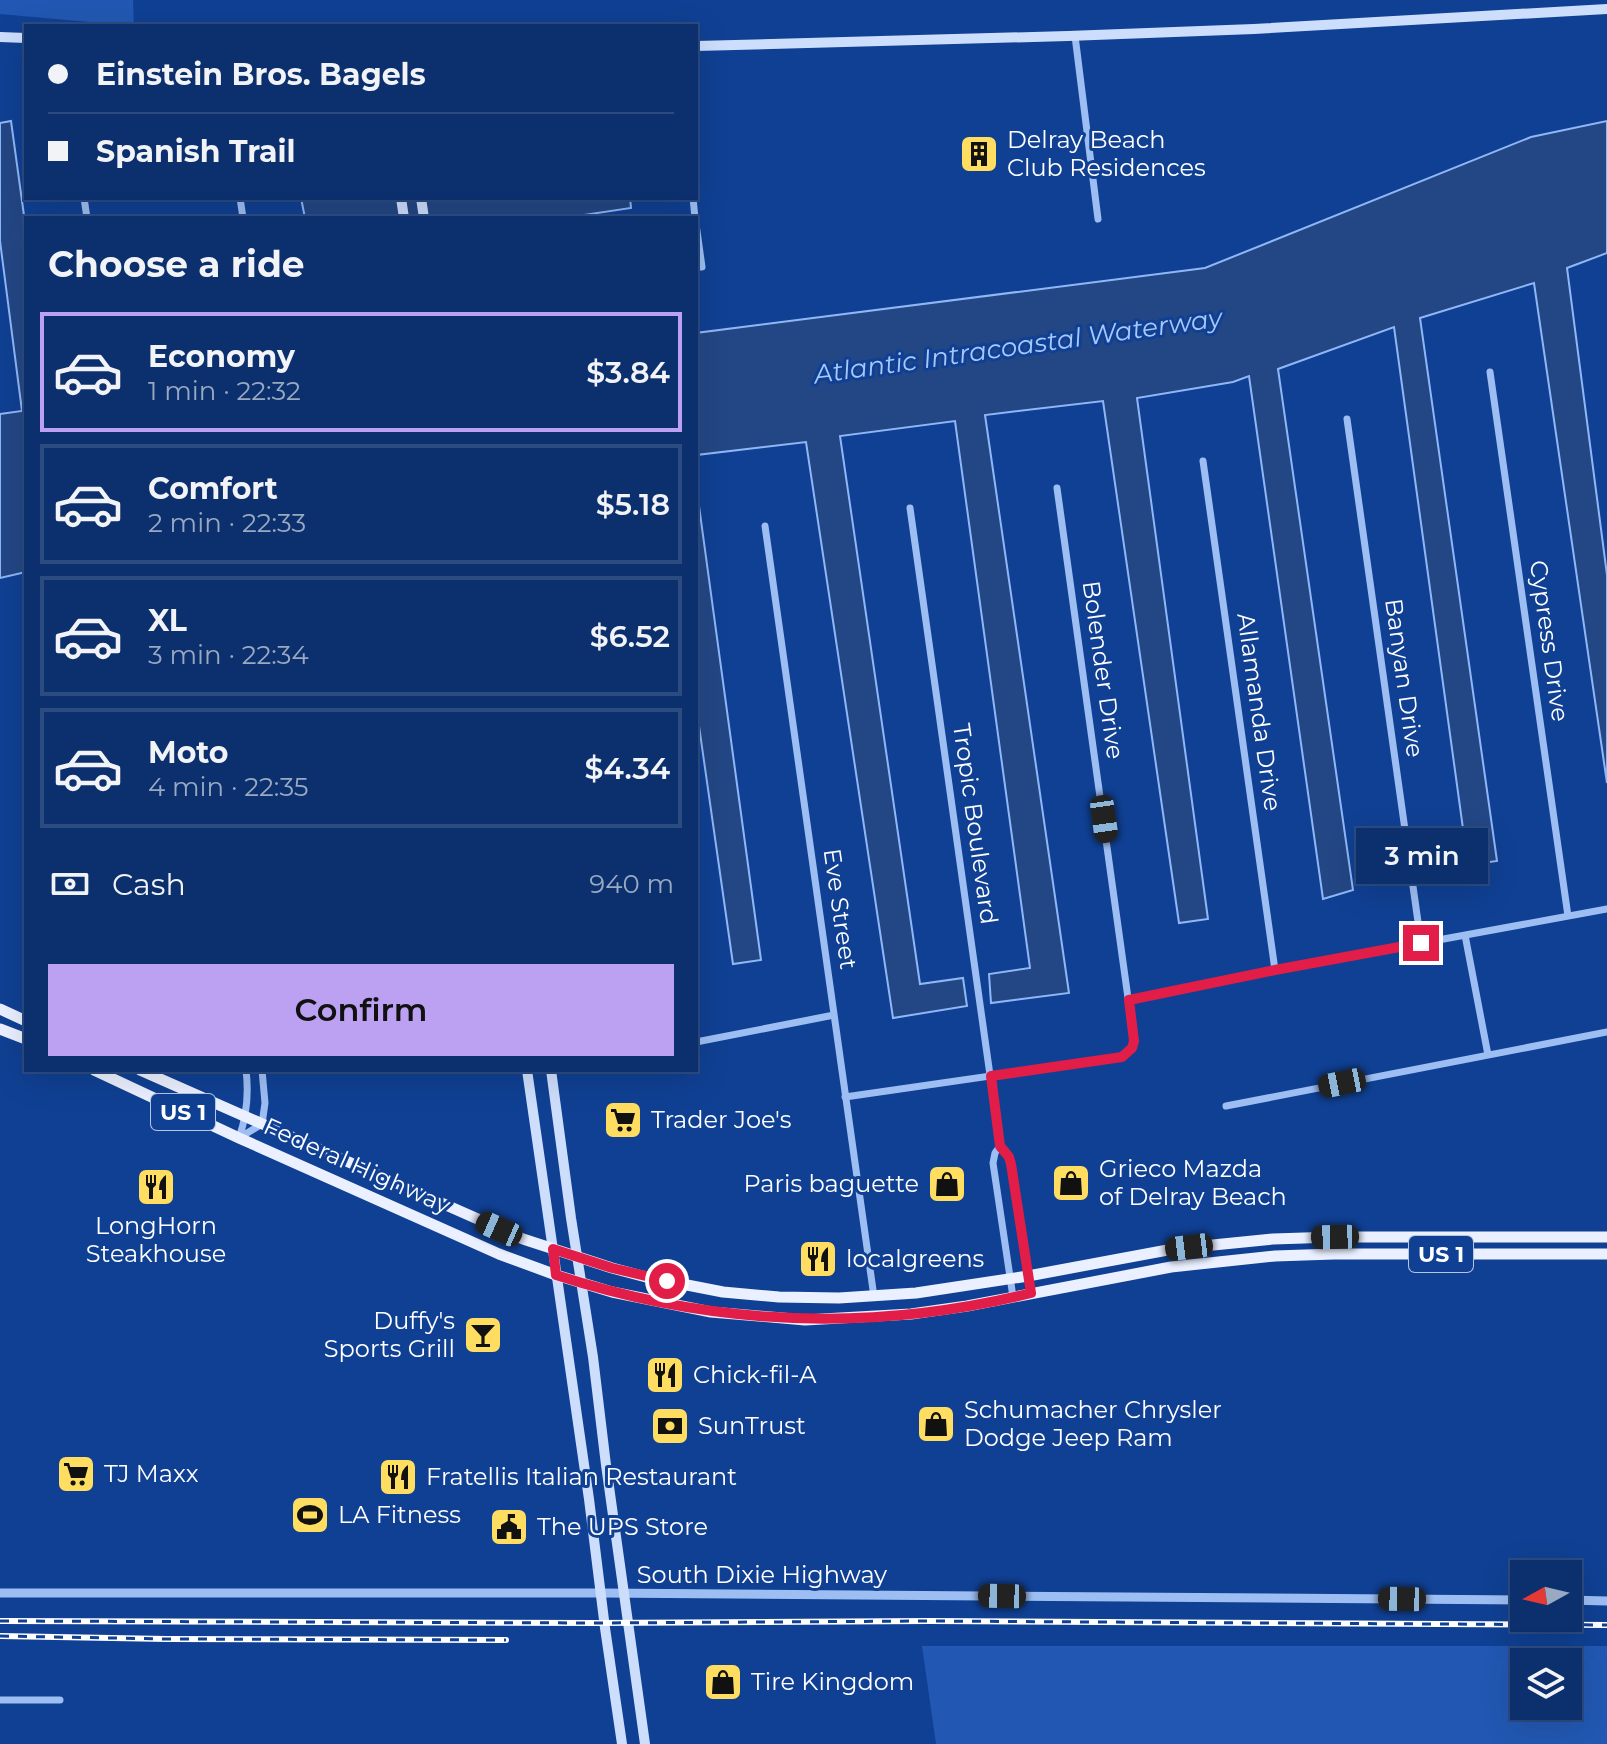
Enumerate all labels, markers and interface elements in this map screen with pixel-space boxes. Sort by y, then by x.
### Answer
text: Einstein Bros. Bagels [96,56,426,93]
place label: Delray Beach Club Residences [1007,125,1206,182]
text: Spanish Trail [96,133,296,170]
building icon: Delray Beach Club Residences [958,133,1000,175]
text: Choose a ride [48,242,305,286]
water label: Atlantic Intracoastal Waterway [810,301,1226,391]
icon: car [52,336,124,408]
text: Economy [148,338,295,375]
text: $3.84 [586,354,670,391]
text: 1 min · 22:32 [148,375,301,407]
icon: car [52,468,124,540]
text: Comfort [148,470,278,507]
text: $5.18 [596,486,670,523]
text: 2 min · 22:33 [148,507,306,539]
street label: Cypress Drive [1524,558,1575,724]
street label: Bolender Drive [1077,579,1130,761]
street label: Banyan Drive [1379,597,1430,759]
icon: car [52,600,124,672]
text: XL [148,602,187,639]
street label: Allamanda Drive [1231,611,1288,813]
text: $6.52 [590,618,670,655]
text: 3 min · 22:34 [148,639,309,671]
street label: Tropic Boulevard [947,722,1004,926]
icon: car [52,732,124,804]
text: Moto [148,734,229,771]
text: $4.34 [584,750,670,787]
text: 4 min · 22:35 [148,771,309,803]
car [1089,794,1119,844]
callout: 3 min [1355,827,1487,883]
text: 3 min [1384,840,1460,872]
street label: Eve Street [818,847,863,971]
icon: cash [48,862,92,906]
text: Cash [112,866,186,903]
text: 940 m [589,868,674,900]
route end [1403,925,1439,961]
button: Confirm [48,964,674,1056]
car [1316,1067,1368,1099]
road number: US 1 [151,1094,215,1130]
supermarket icon: Trader Joe's [602,1099,644,1141]
place label: Trader Joe's [651,1105,791,1134]
street label: Federal Highway [259,1111,455,1220]
place label: Grieco Mazda of Delray Beach [1099,1154,1287,1211]
shop icon: Grieco Mazda of Delray Beach [1050,1162,1092,1204]
shop icon: Paris baguette [926,1163,968,1205]
restaurant icon: LongHorn Steakhouse [135,1166,177,1208]
place label: Paris baguette [743,1169,919,1198]
car [472,1208,526,1250]
place label: LongHorn Steakhouse [86,1211,226,1268]
car [1311,1225,1359,1249]
car [1164,1232,1214,1262]
road number: US 1 [1409,1236,1473,1272]
restaurant icon: localgreens [797,1238,839,1280]
place label: localgreens [846,1244,984,1273]
route start [649,1263,685,1299]
place label: Duffy's Sports Grill [324,1306,455,1363]
bar icon: Duffy's Sports Grill [462,1314,504,1356]
restaurant icon: Chick-fil-A [644,1354,686,1396]
place label: Chick-fil-A [693,1360,817,1389]
place label: Schumacher Chrysler Dodge Jeep Ram [964,1395,1222,1452]
shop icon: Schumacher Chrysler Dodge Jeep Ram [915,1403,957,1445]
bank icon: SunTrust [649,1405,691,1447]
place label: SunTrust [698,1411,806,1440]
supermarket icon: TJ Maxx [55,1453,97,1495]
restaurant icon: Fratellis Italian Restaurant [377,1456,419,1498]
place label: TJ Maxx [104,1459,199,1488]
place label: Fratellis Italian Restaurant [426,1462,737,1491]
sports icon: LA Fitness [289,1494,331,1536]
place label: LA Fitness [338,1500,461,1529]
public building icon: The UPS Store [488,1506,530,1548]
place label: The UPS Store [537,1512,708,1541]
street label: South Dixie Highway [637,1560,887,1589]
north arrow [1510,1560,1582,1632]
map controls [1510,1560,1582,1720]
car [978,1584,1026,1608]
car [1378,1587,1426,1611]
button: layers [1510,1648,1582,1720]
shop icon: Tire Kingdom [702,1661,744,1703]
place label: Tire Kingdom [751,1667,914,1696]

